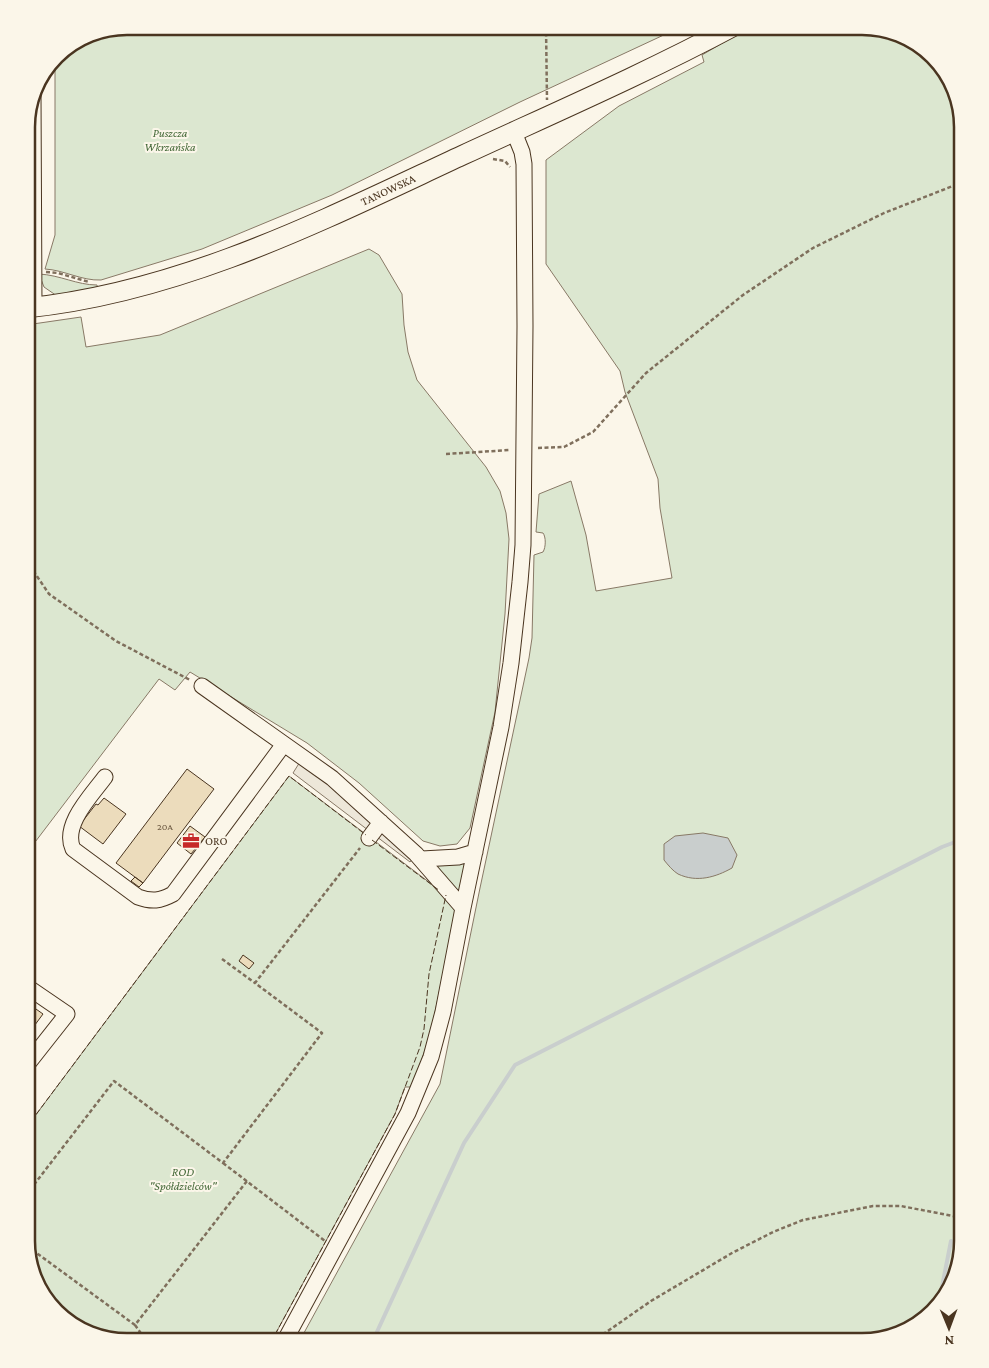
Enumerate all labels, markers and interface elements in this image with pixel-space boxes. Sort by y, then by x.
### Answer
park label: Puszcza Wkrzańska [144,126,196,154]
street label: TANOWSKA [358,171,418,209]
house number: 20A [157,821,173,832]
office icon: ORO [181,831,201,851]
place label: ORO [205,834,228,848]
park label: ROD "Spółdzielców" [149,1165,218,1193]
north arrow [924,1303,974,1353]
text: N [944,1333,954,1349]

